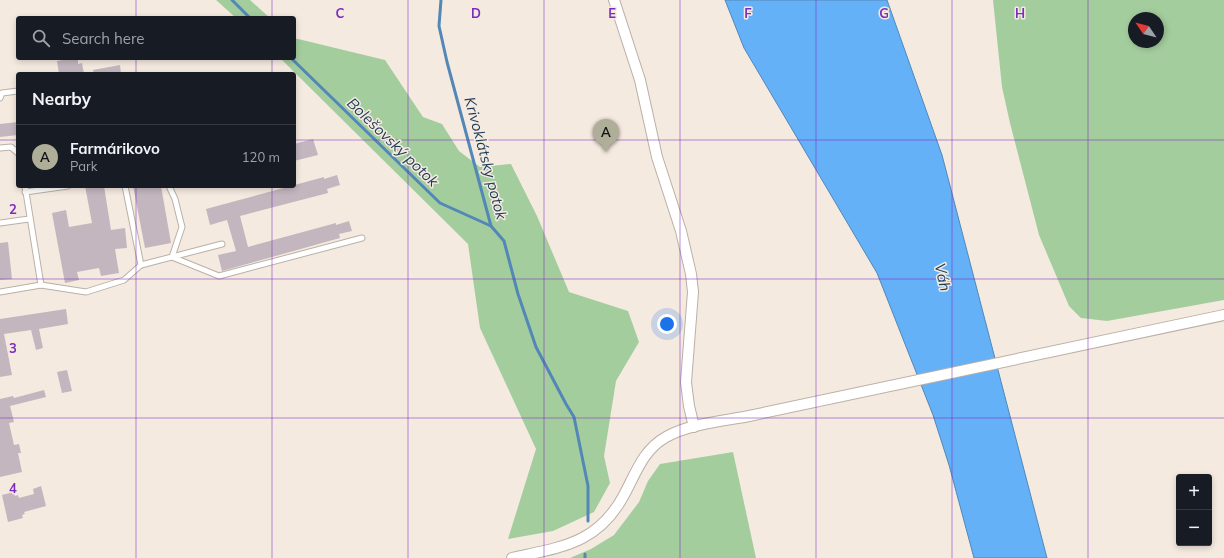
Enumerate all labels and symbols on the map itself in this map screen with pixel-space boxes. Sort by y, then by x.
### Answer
text: C [336,5,345,21]
text: D [471,5,481,21]
text: E [608,5,616,21]
text: F [744,5,752,21]
text: G [879,5,889,21]
text: H [1015,5,1025,21]
north arrow [1128,12,1164,48]
water label: Bolešovský potok [343,93,444,191]
water label: Krivoklátsky potok [460,95,512,223]
pin: A [593,119,619,152]
text: 2 [9,201,17,217]
water label: Váh [931,261,955,293]
your location [657,314,677,334]
text: 3 [9,340,17,356]
text: 4 [9,480,17,496]

